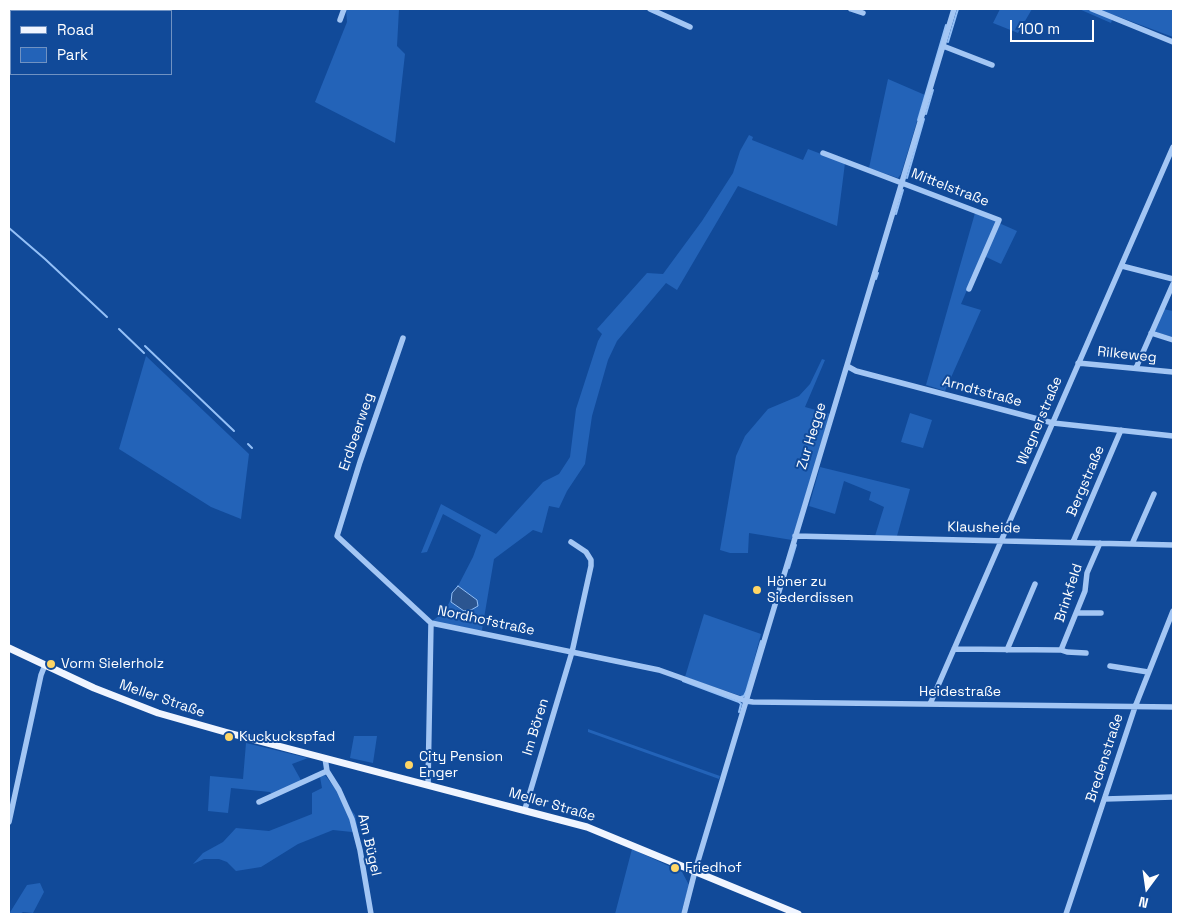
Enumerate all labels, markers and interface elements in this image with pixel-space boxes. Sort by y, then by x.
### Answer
legend [10,10,172,75]
scale bar [1012,10,1096,42]
text: 100 m [1018,19,1060,38]
text: Road [57,20,94,39]
text: Park [57,45,88,64]
street label: Mittelstraße [909,165,991,211]
street label: Rilkeweg [1097,344,1157,366]
street label: Arndtstraße [940,373,1024,411]
street label: Wagnerstraße [1014,374,1066,468]
street label: Erdbeerweg [336,391,378,473]
street label: Zur Hegge [794,400,830,472]
street label: Bergstraße [1064,443,1108,519]
street label: Klausheide [947,519,1021,537]
street label: Brinkfeld [1052,562,1086,624]
place label: Höner zu Siederdissen [767,574,854,606]
marker: Höner zu Siederdissen [751,584,763,596]
street label: Nordhofstraße [436,603,536,639]
place label: Vorm Sielerholz [61,656,164,672]
marker: Vorm Sielerholz [45,658,57,670]
street label: Meller Straße [117,676,207,722]
street label: Heidestraße [919,684,1001,700]
street label: Im Bören [519,696,553,758]
street label: Bredenstraße [1083,712,1127,804]
place label: Kuckuckspfad [239,729,335,745]
marker: Kuckuckspfad [223,731,235,743]
place label: City Pension Enger [419,749,503,782]
marker: City Pension Enger [403,759,415,771]
street label: Meller Straße [507,785,597,825]
street label: Am Bügel [354,812,384,878]
place label: Friedhof [685,860,742,876]
marker: Friedhof [669,862,681,874]
north arrow [1122,863,1172,913]
text: N [1137,893,1150,912]

